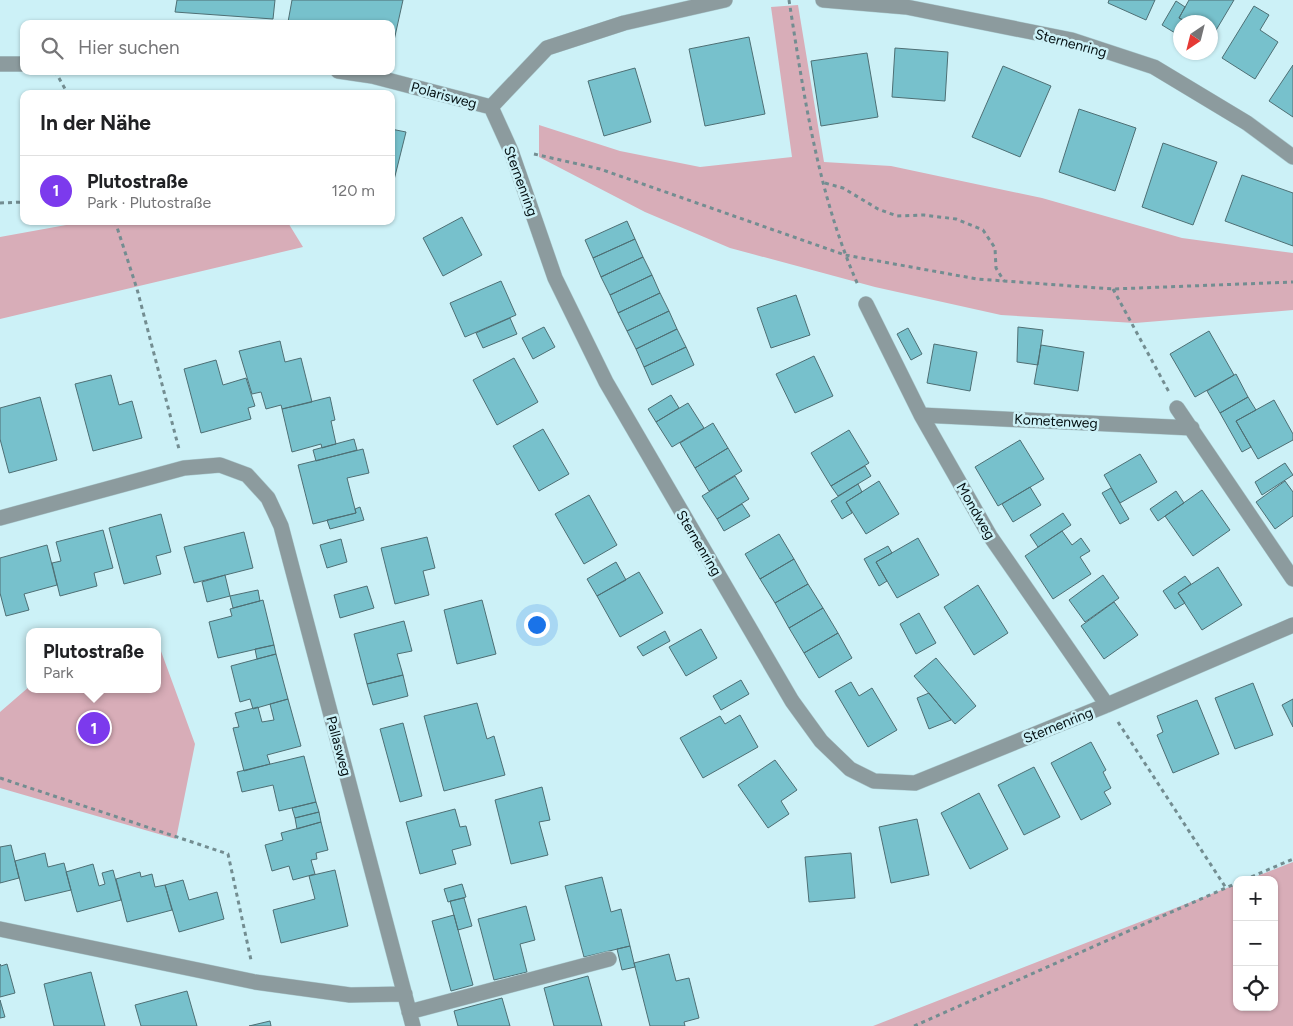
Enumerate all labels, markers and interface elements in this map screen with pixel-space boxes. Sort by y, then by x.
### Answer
north arrow [1173,15,1218,60]
search box [20,20,395,75]
street label: Sternenring [1033,26,1109,61]
icon: search [38,34,66,62]
text: Hier suchen [78,36,179,59]
street label: Polarisweg [409,79,479,112]
text: In der Nähe [40,110,151,135]
street label: Sternenring [500,144,541,219]
text: Plutostraße [87,170,188,193]
text: 1 [53,181,59,200]
text: 120 m [332,181,375,200]
text: Park · Plutostraße [87,193,211,212]
street label: Kometenweg [1014,411,1098,432]
street label: Mondweg [953,480,999,543]
street label: Sternenring [672,507,725,579]
your location [524,612,550,638]
popup [26,628,161,693]
text: Plutostraße [43,640,144,663]
text: Park [43,663,73,682]
street label: Sternenring [1021,704,1095,747]
pin: 1 [78,709,110,747]
street label: Pallasweg [322,714,355,778]
map controls [1233,876,1278,1011]
button: + [1233,876,1278,921]
button: − [1233,921,1278,966]
button: locate [1233,966,1278,1011]

